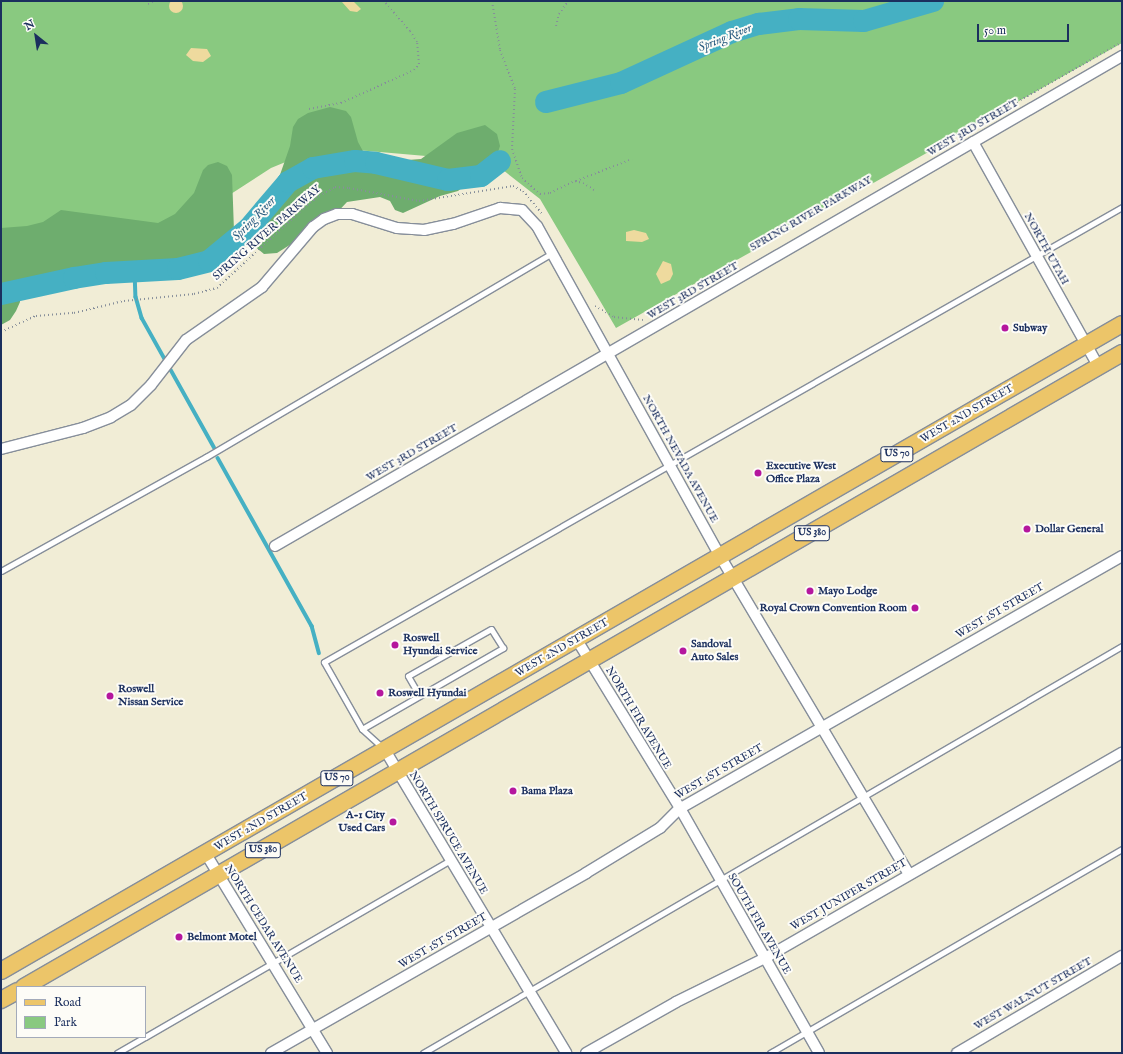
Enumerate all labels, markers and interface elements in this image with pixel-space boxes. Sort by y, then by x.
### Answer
north arrow [16,16,56,56]
scale bar [979,16,1071,42]
text: N [22,17,38,34]
water label: Spring River [696,21,754,55]
text: 50 m [984,23,1006,38]
street label: WEST 3RD STREET [925,97,1021,159]
street label: SPRING RIVER PARKWAY [748,174,874,254]
street label: SPRING RIVER PARKWAY [210,183,324,283]
water label: Spring River [229,194,279,244]
street label: NORTH UTAH [1021,211,1071,287]
street label: WEST 3RD STREET [645,260,741,322]
place label: Subway [1013,321,1047,335]
marker: Subway [1000,323,1010,333]
street label: WEST 2ND STREET [918,382,1016,446]
street label: NORTH NEVADA AVENUE [639,393,721,525]
street label: WEST 3RD STREET [364,422,460,484]
road number: US 70 [880,446,914,462]
place label: Executive West Office Plaza [766,460,836,486]
marker: Executive West Office Plaza [753,468,763,478]
place label: Dollar General [1035,522,1103,536]
marker: Dollar General [1022,524,1032,534]
road number: US 380 [793,525,831,541]
street label: WEST 1ST STREET [954,580,1046,642]
place label: Mayo Lodge [818,584,877,598]
marker: Mayo Lodge [805,586,815,596]
place label: Royal Crown Convention Room [760,601,907,615]
marker: Royal Crown Convention Room [910,603,920,613]
street label: WEST 2ND STREET [513,616,611,680]
place label: Roswell Hyundai Service [403,632,477,658]
place label: Sandoval Auto Sales [691,638,738,664]
marker: Roswell Hyundai Service [390,640,400,650]
marker: Sandoval Auto Sales [678,646,688,656]
street label: NORTH FIR AVENUE [602,664,674,772]
place label: Roswell Nissan Service [118,683,183,709]
place label: Roswell Hyundai [388,686,467,700]
marker: Roswell Hyundai [375,688,385,698]
marker: Roswell Nissan Service [105,691,115,701]
street label: WEST 1ST STREET [673,741,765,803]
street label: NORTH SPRUCE AVENUE [406,769,490,897]
road number: US 70 [320,770,354,786]
place label: Bama Plaza [521,784,573,798]
marker: Bama Plaza [508,786,518,796]
street label: WEST 2ND STREET [212,790,310,854]
place label: A-1 City Used Cars [338,809,385,835]
marker: A-1 City Used Cars [388,817,398,827]
road number: US 380 [244,842,282,858]
street label: WEST JUNIPER STREET [788,856,910,934]
street label: NORTH CEDAR AVENUE [221,862,305,986]
street label: SOUTH FIR AVENUE [725,871,793,977]
street label: WEST 1ST STREET [397,910,489,972]
place label: Belmont Motel [187,930,257,944]
marker: Belmont Motel [174,932,184,942]
street label: WEST WALNUT STREET [972,955,1094,1033]
legend [16,986,146,1038]
text: Road [54,995,81,1010]
text: Park [54,1015,77,1030]

